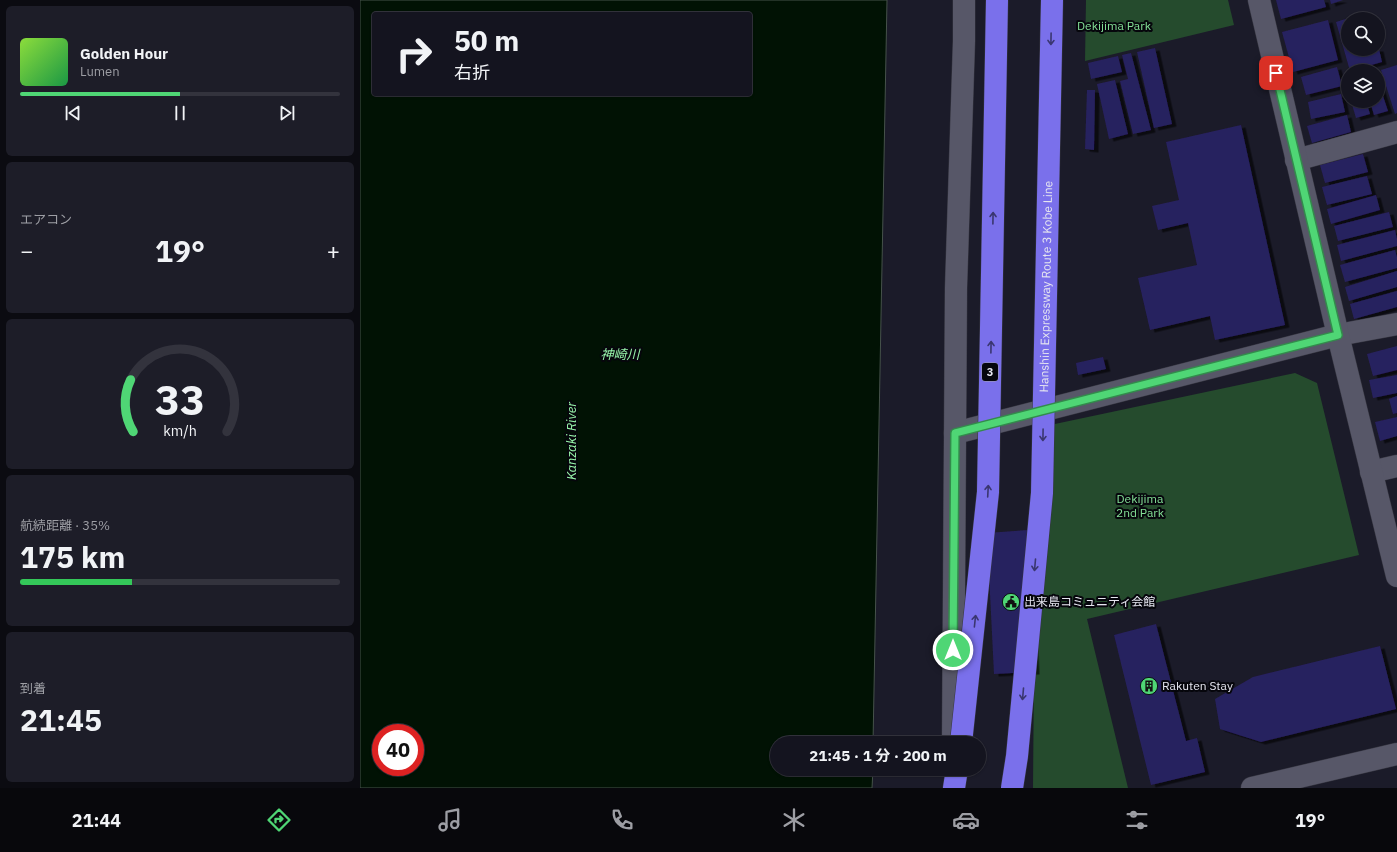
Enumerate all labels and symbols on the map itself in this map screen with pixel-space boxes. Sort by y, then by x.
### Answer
park label: Dekijima Park [1077,18,1152,33]
one-way arrow [1047,32,1055,45]
pin [1259,56,1293,90]
street label: Hanshin Expressway Route 3 Kobe Line [1036,180,1055,393]
one-way arrow [990,212,997,225]
one-way arrow [987,341,995,354]
water label: 神崎川 [600,346,641,363]
road number: 3 [982,363,998,381]
water label: Kanzaki River [563,401,580,480]
one-way arrow [1039,428,1047,441]
one-way arrow [984,485,992,498]
park label: Dekijima 2nd Park [1116,491,1165,520]
one-way arrow [1031,558,1039,571]
public building icon: 出来島コミュニティ会館 [1001,592,1021,612]
place label: 出来島コミュニティ会館 [1024,594,1155,609]
one-way arrow [971,615,978,628]
position arrow [932,629,974,671]
building icon: Rakuten Stay [1139,676,1159,696]
place label: Rakuten Stay [1162,678,1233,693]
one-way arrow [1019,687,1026,700]
speed limit sign: 40 [372,724,424,776]

